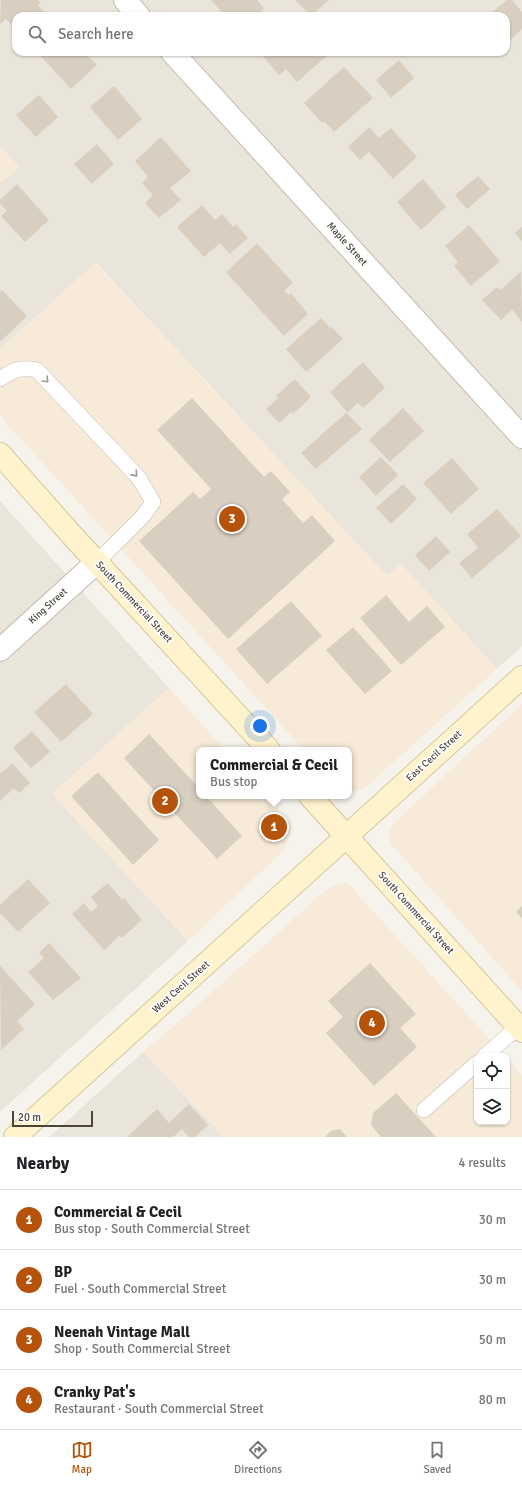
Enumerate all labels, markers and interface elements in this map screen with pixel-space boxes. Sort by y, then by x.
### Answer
search box [12,12,510,56]
icon: search [26,23,48,45]
text: Search here [58,25,134,43]
street label: Maple Street [324,220,370,269]
one-way arrow [41,375,49,383]
one-way arrow [131,469,138,477]
pin: 3 [219,504,245,534]
street label: South Commercial Street [93,559,175,645]
street label: King Street [26,585,70,626]
your location [250,716,270,736]
street label: East Cecil Street [404,728,465,784]
popup [196,747,352,799]
text: Commercial & Cecil [210,756,338,774]
text: Bus stop [210,774,257,790]
pin: 2 [152,786,178,816]
pin: 1 [261,812,287,842]
street label: South Commercial Street [376,869,457,957]
street label: West Cecil Street [150,958,212,1016]
pin: 4 [359,1008,385,1038]
map controls [474,1053,510,1125]
button: locate [474,1053,510,1089]
button: layers [474,1089,510,1125]
scale bar [12,1109,93,1128]
text: 20 m [18,1111,41,1124]
text: Nearby [16,1153,69,1174]
text: 4 results [458,1155,506,1171]
text: Commercial & Cecil [54,1203,182,1221]
text: 1 [25,1212,33,1228]
text: 30 m [479,1212,506,1228]
text: Bus stop · South Commercial Street [54,1221,250,1237]
text: BP [54,1263,72,1281]
text: 2 [25,1272,33,1288]
text: 30 m [479,1272,506,1288]
text: Fuel · South Commercial Street [54,1281,226,1297]
text: Neenah Vintage Mall [54,1323,190,1341]
text: 3 [25,1332,33,1348]
text: 50 m [479,1332,506,1348]
text: Shop · South Commercial Street [54,1341,230,1357]
text: Cranky Pat's [54,1383,135,1401]
text: 4 [25,1392,33,1408]
text: 80 m [479,1392,506,1408]
text: Restaurant · South Commercial Street [54,1401,263,1417]
tab: Map [71,1439,93,1476]
tab: Directions [234,1439,282,1476]
tab: Saved [424,1439,451,1476]

